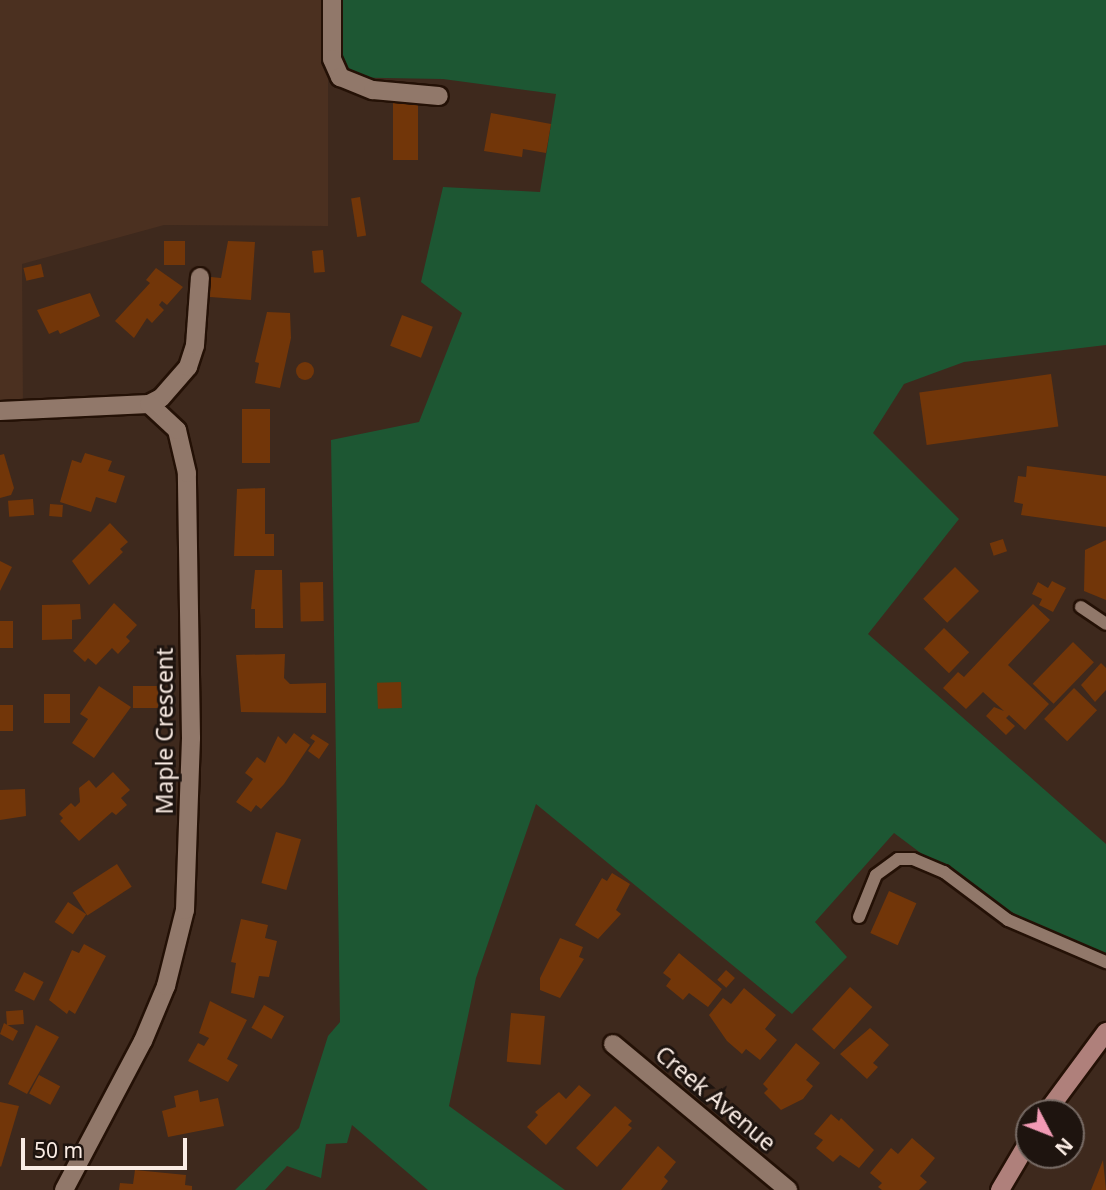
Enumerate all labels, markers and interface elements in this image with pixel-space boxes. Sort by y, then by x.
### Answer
street label: Maple Crescent [150,648,178,814]
street label: Creek Avenue [650,1040,782,1156]
north arrow [1015,1099,1085,1169]
scale bar [24,1124,191,1168]
text: N [1049,1132,1079,1161]
text: 50 m [34,1136,83,1164]

